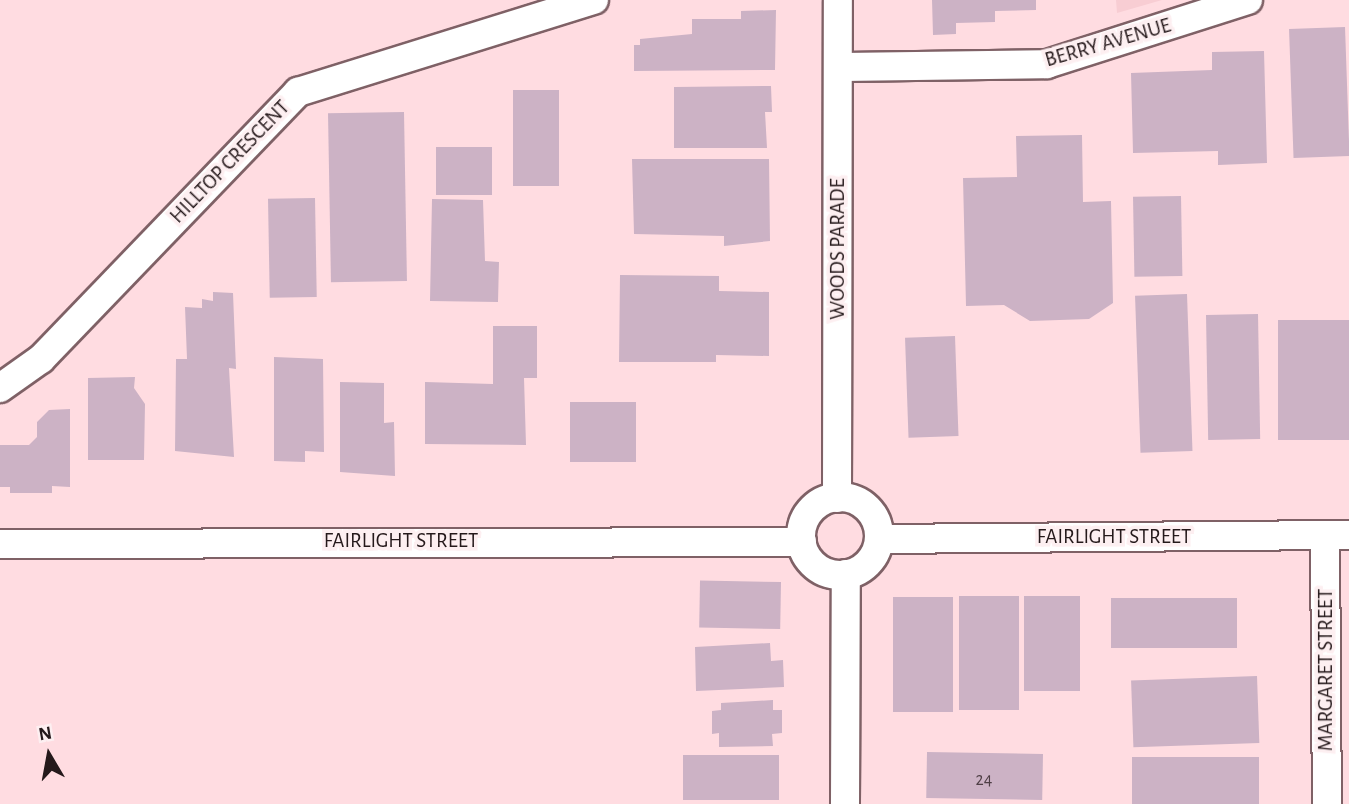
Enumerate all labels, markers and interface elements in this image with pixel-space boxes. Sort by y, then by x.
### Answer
street label: BERRY AVENUE [1042,13,1174,73]
street label: HILLTOP CRESCENT [165,95,295,229]
street label: WOODS PARADE [825,178,851,320]
street label: FAIRLIGHT STREET [1037,524,1191,550]
street label: FAIRLIGHT STREET [324,528,478,554]
street label: MARGARET STREET [1313,589,1339,751]
north arrow [14,720,84,790]
text: N [37,723,53,744]
house number: 24 [976,769,992,791]

